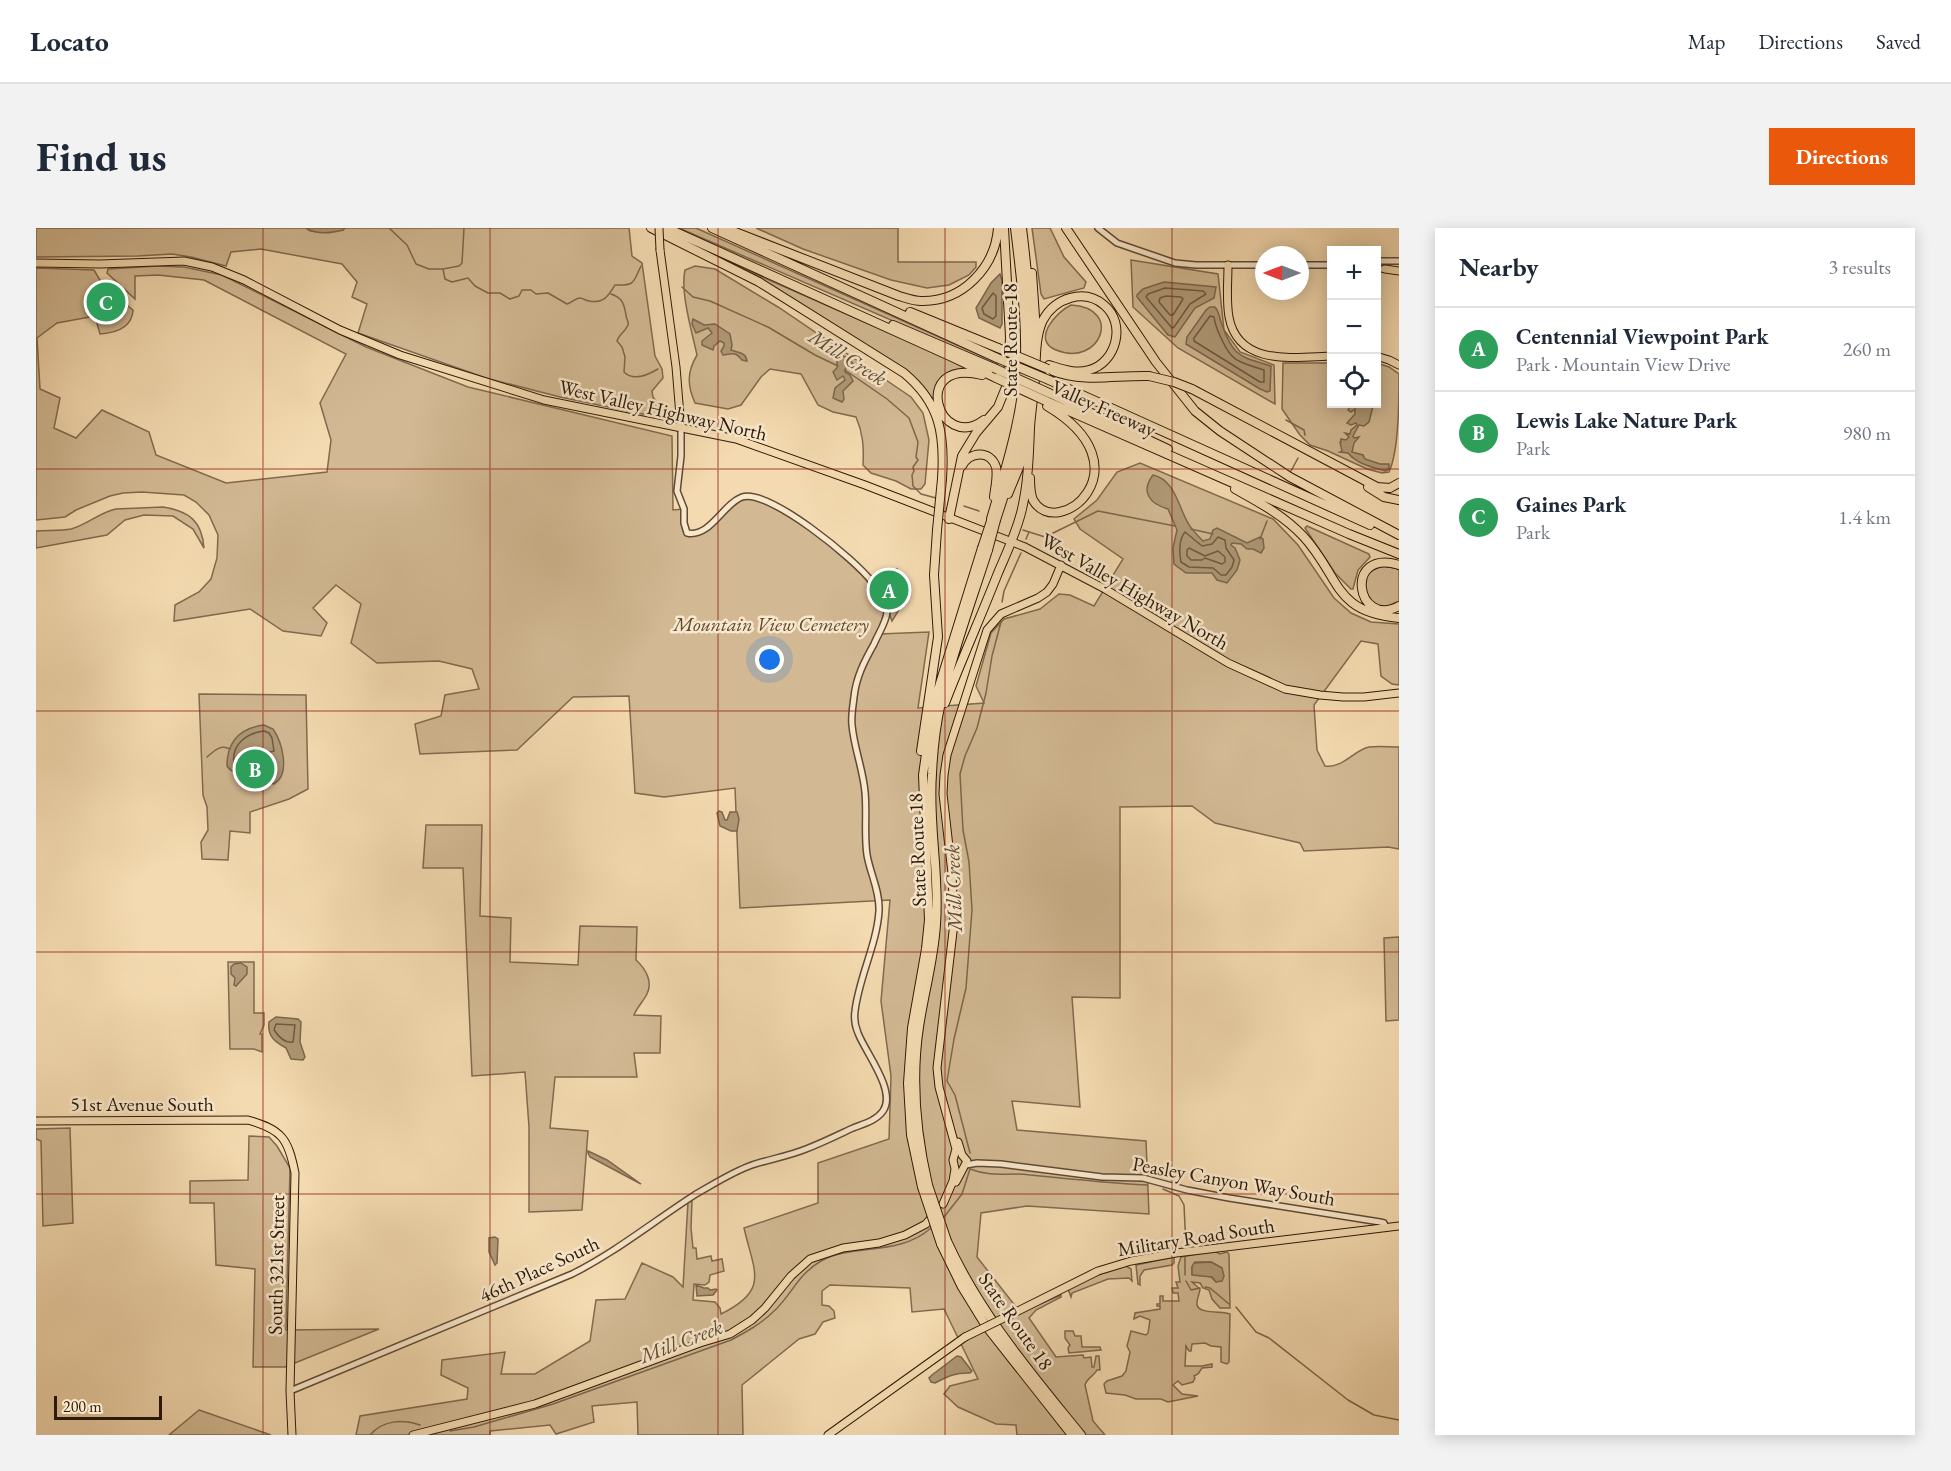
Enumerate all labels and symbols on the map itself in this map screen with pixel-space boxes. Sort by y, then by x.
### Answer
north arrow [1255,246,1309,300]
pin: C [86,280,126,325]
street label: State Route 18 [997,283,1023,397]
water label: Mill Creek [802,321,892,392]
street label: West Valley Highway North [556,373,770,447]
street label: Valley Freeway [1048,373,1161,443]
street label: West Valley Highway North [1036,526,1234,656]
pin: A [870,568,908,613]
park label: Mountain View Cemetery [672,611,869,637]
your location [755,645,784,674]
pin: B [236,746,274,792]
street label: State Route 18 [902,793,932,907]
water label: Mill Creek [938,844,968,934]
street label: 51st Avenue South [70,1091,214,1117]
street label: Peasley Canyon Way South [1131,1150,1337,1212]
street label: South 321st Street [262,1194,290,1335]
street label: Military Road South [1116,1212,1276,1262]
street label: 46th Place South [475,1230,603,1308]
street label: State Route 18 [973,1267,1059,1375]
water label: Mill Creek [634,1313,727,1370]
scale bar [54,1393,162,1420]

